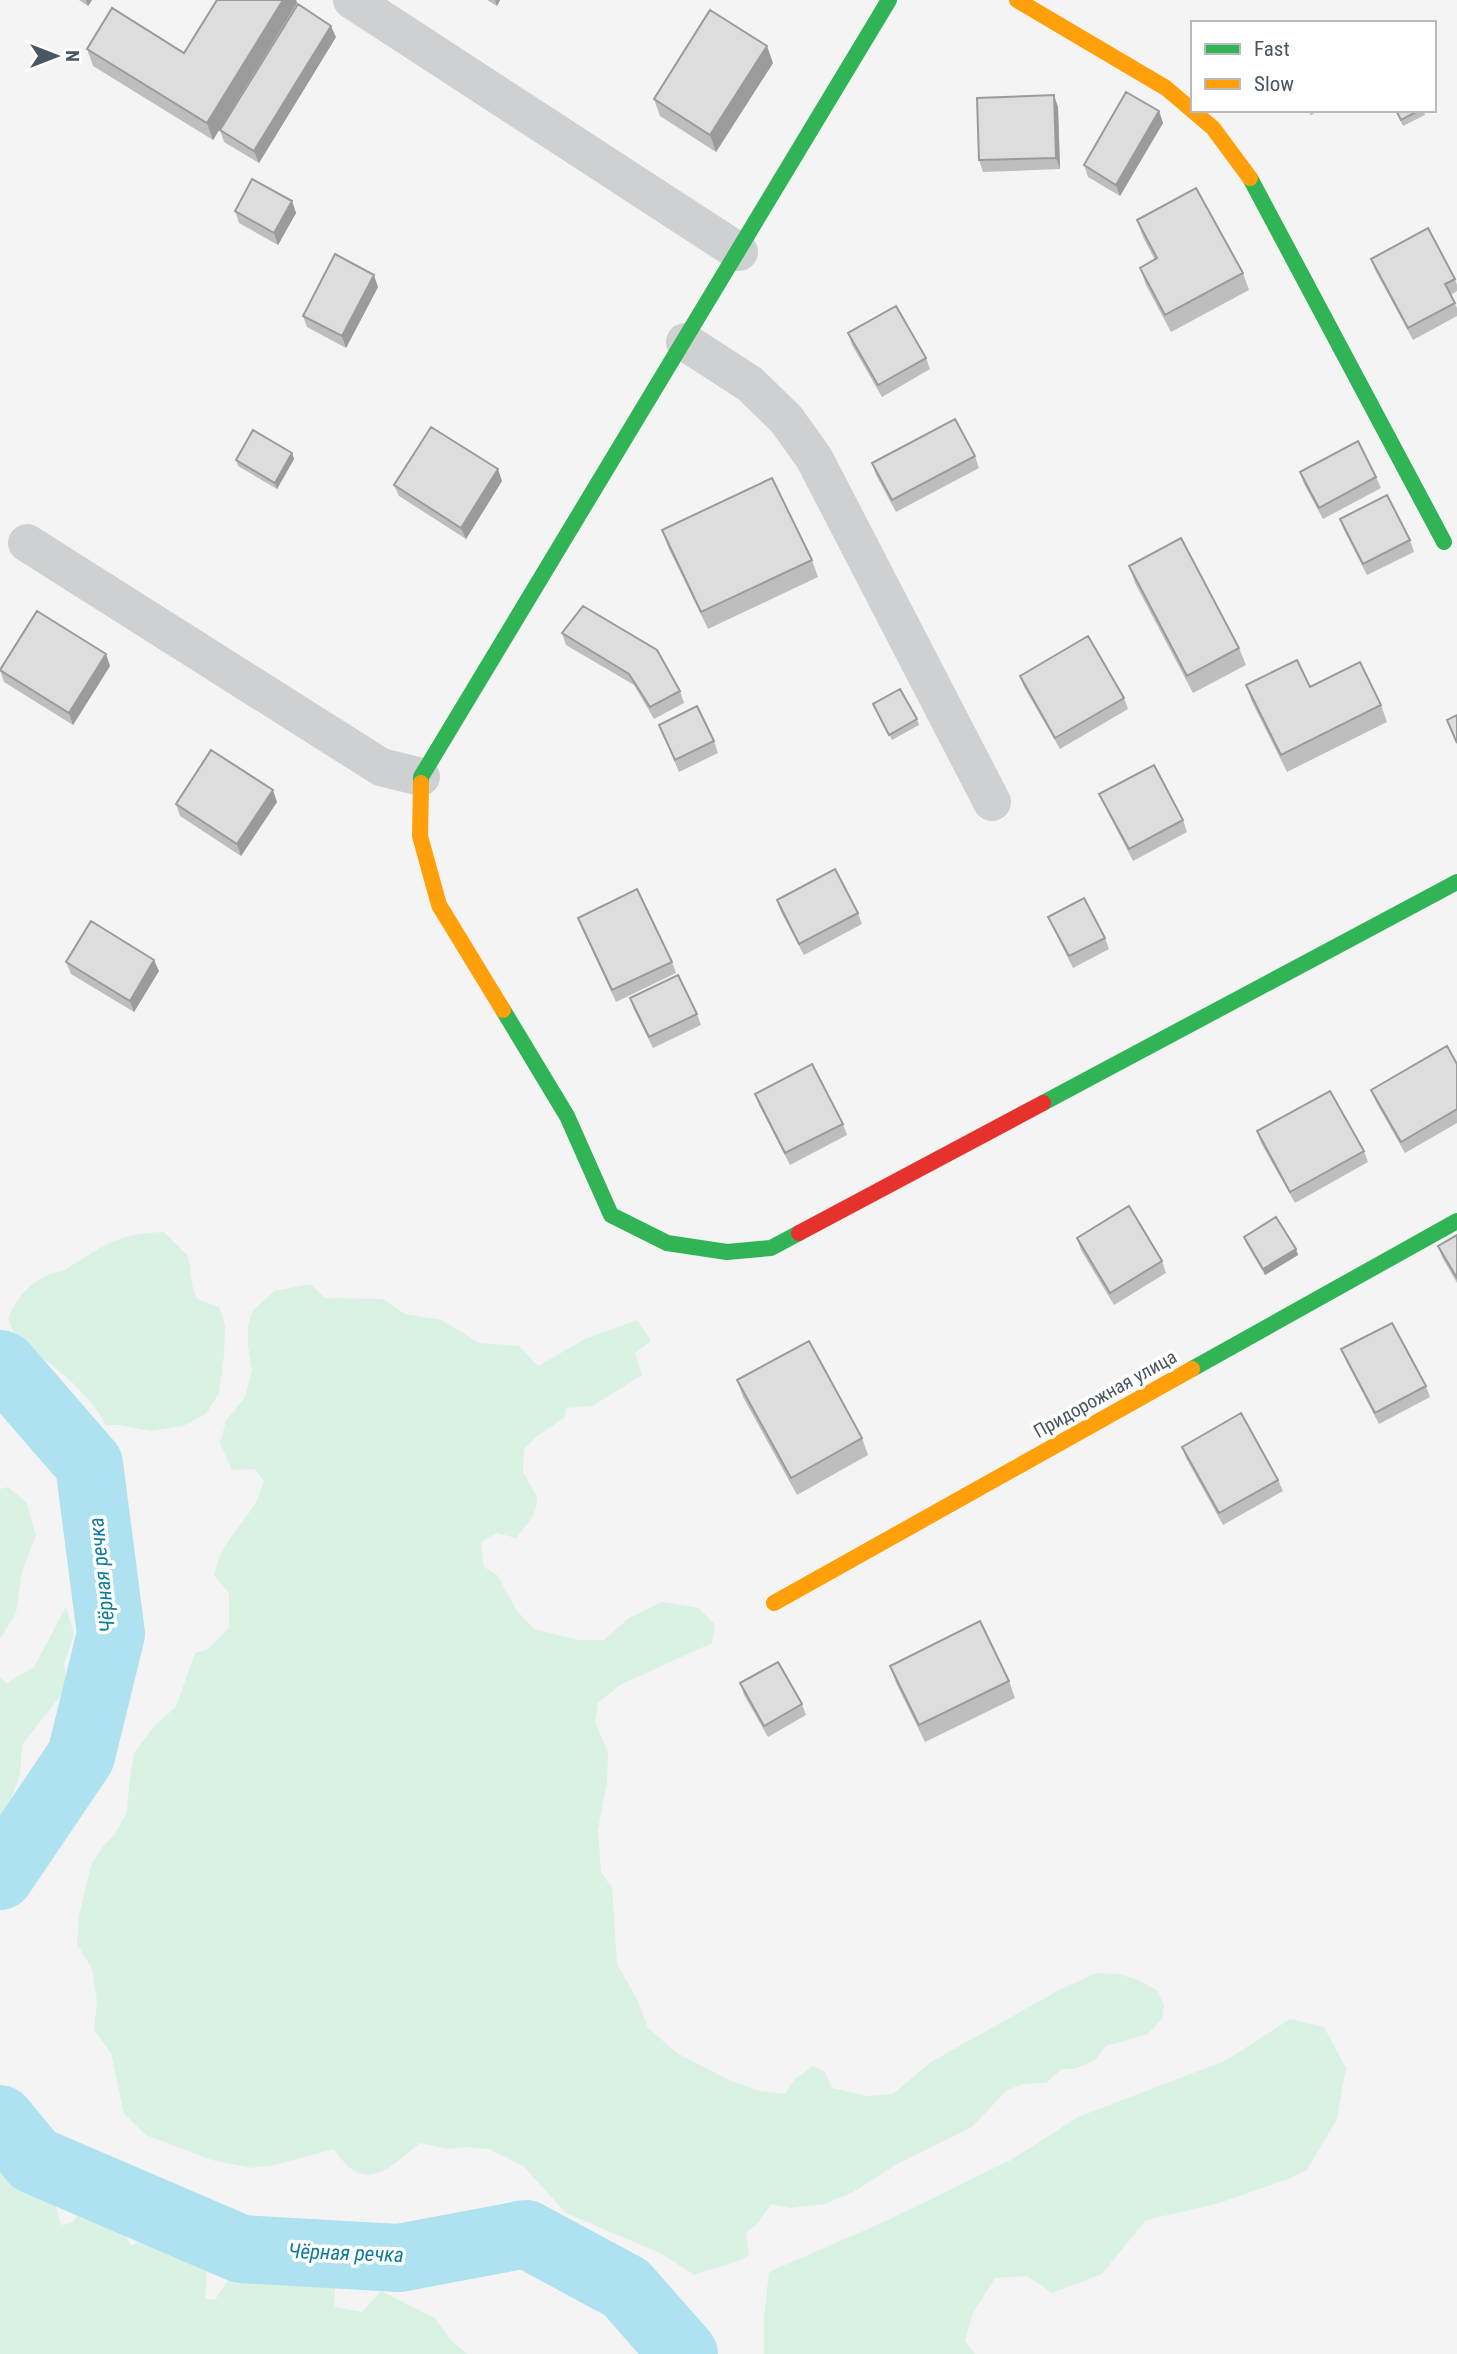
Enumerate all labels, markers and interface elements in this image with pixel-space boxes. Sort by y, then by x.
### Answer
north arrow [21,21,91,91]
legend [1191,21,1436,112]
text: Fast [1254,37,1290,61]
text: N [61,50,84,62]
text: Slow [1254,72,1294,96]
street label: Придорожная улица [1029,1345,1181,1443]
water label: Чёрная речка [84,1516,120,1634]
water label: Чёрная речка [288,2239,404,2267]

